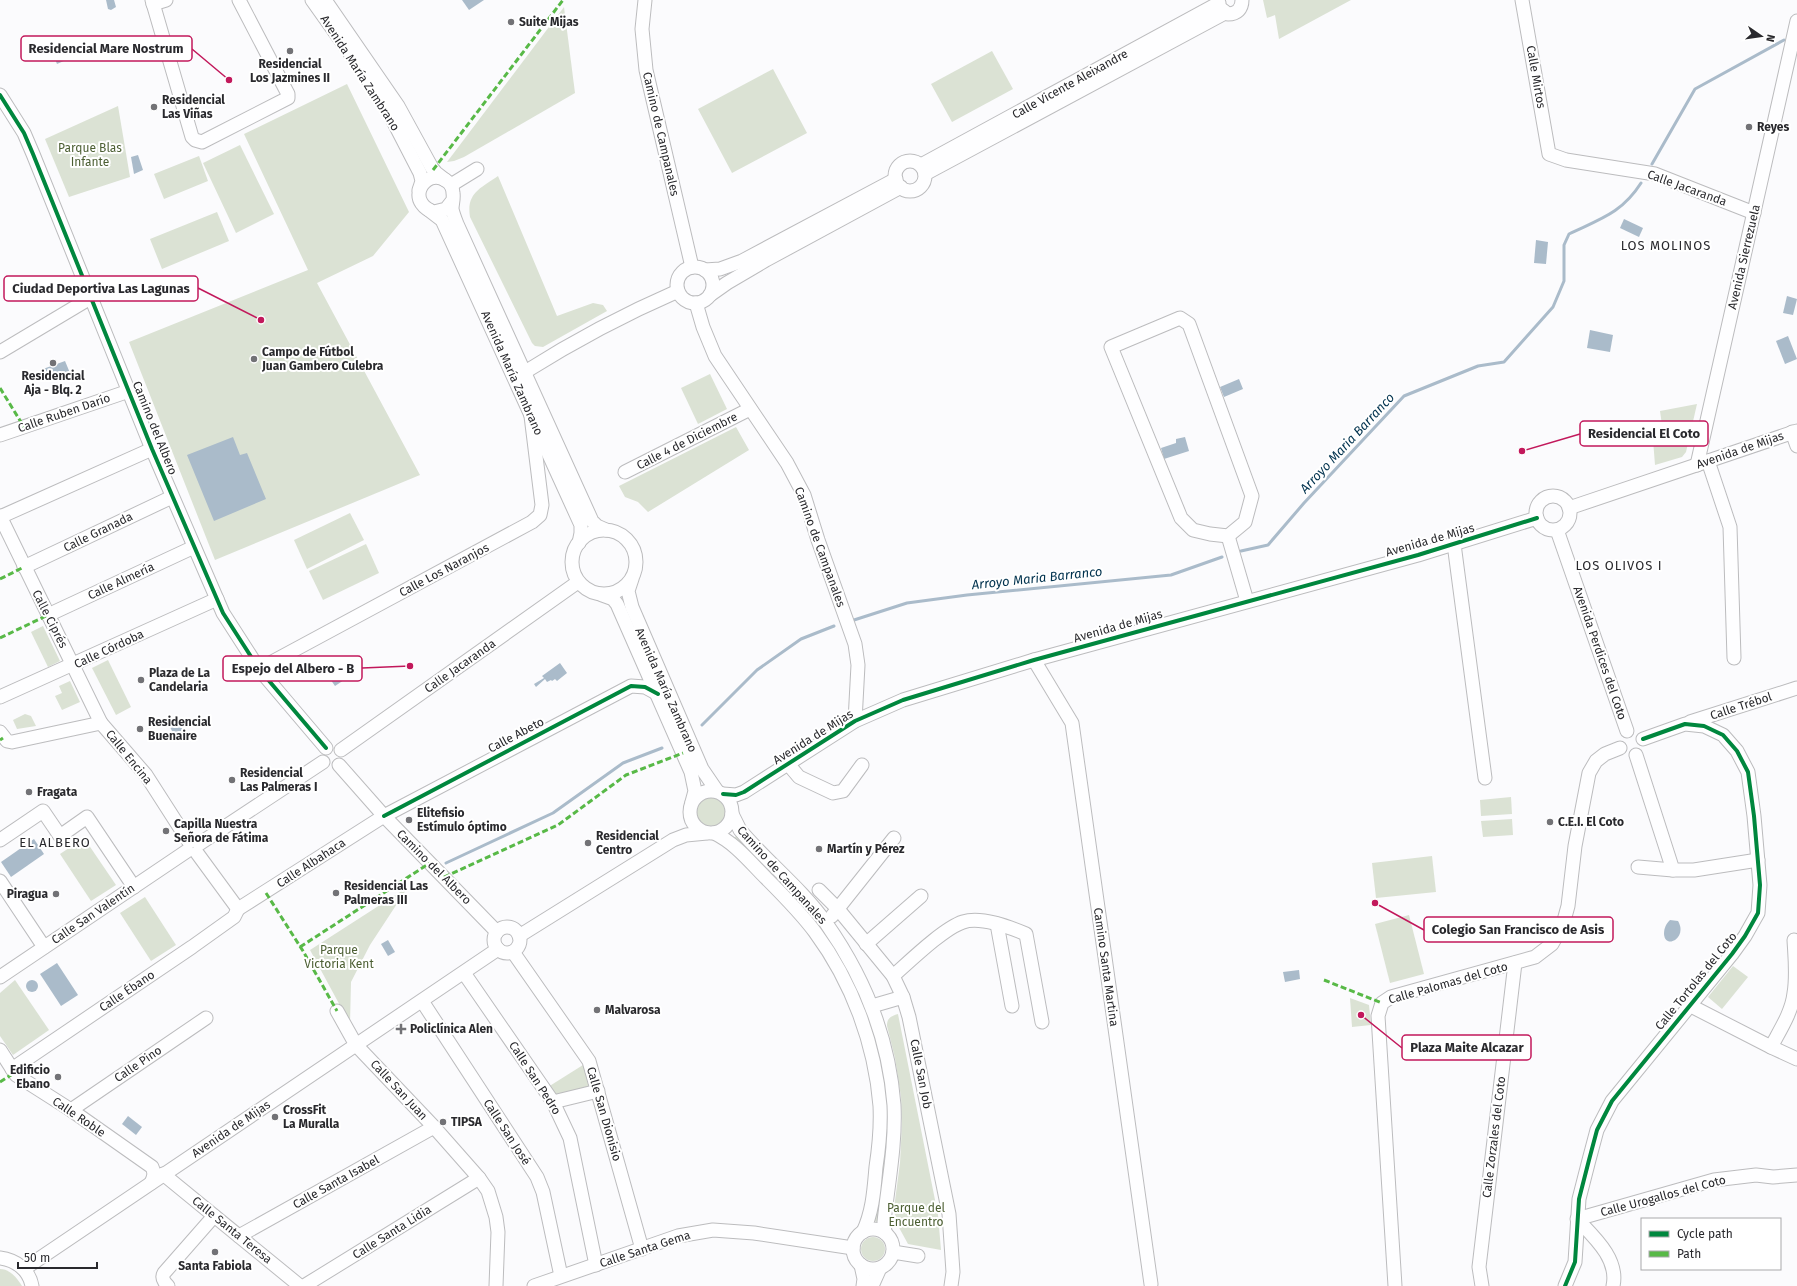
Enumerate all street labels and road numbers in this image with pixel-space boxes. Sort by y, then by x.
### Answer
street label: Avenida María Zambrano [317,13,403,133]
street label: Calle Mirtos [1524,44,1549,110]
street label: Calle Vicente Aleixandre [1010,46,1130,122]
street label: Camino de Campanales [640,71,682,198]
street label: Calle Jacaranda [1645,167,1729,209]
street label: Avenida Sierrezuela [1725,203,1763,311]
street label: Avenida María Zambrano [478,309,546,437]
street label: Camino del Albero [130,379,180,477]
street label: Calle Ruben Darío [16,391,112,435]
street label: Calle 4 de Diciembre [634,410,740,472]
street label: Avenida de Mijas [1694,428,1786,472]
street label: Camino de Campanales [792,485,848,609]
street label: Calle Granada [61,509,135,555]
street label: Avenida de Mijas [1384,521,1476,559]
street label: Calle Los Naranjos [397,540,492,600]
street label: Calle Almería [86,560,156,602]
street label: Avenida Perdices del Coto [1571,584,1629,722]
street label: Calle Ciprés [29,588,71,651]
street label: Avenida de Mijas [1072,607,1164,645]
street label: Avenida María Zambrano [632,626,700,754]
street label: Calle Córdoba [72,627,146,671]
street label: Calle Jacaranda [422,636,498,696]
street label: Calle Trébol [1708,689,1774,723]
street label: Avenida de Mijas [770,707,856,767]
street label: Calle Abeto [486,714,546,756]
street label: Calle Encina [103,727,155,787]
street label: Camino de Campanales [734,823,830,927]
street label: Camino del Albero [394,827,474,907]
street label: Calle Albahaca [274,836,348,890]
street label: Calle San Valentín [49,881,137,947]
street label: Camino Santa Martina [1091,907,1121,1027]
street label: Calle Tortolas del Coto [1652,929,1740,1033]
street label: Calle Palomas del Coto [1387,959,1509,1007]
street label: Calle Ébano [96,967,157,1015]
street label: Calle San Job [907,1038,935,1110]
street label: Calle San Pedro [506,1039,564,1117]
street label: Calle Pino [112,1043,164,1085]
street label: Calle San Juan [368,1057,430,1123]
street label: Calle San Dionisio [584,1065,624,1163]
street label: Calle Zorzales del Coto [1480,1075,1508,1199]
street label: Calle Roble [50,1094,108,1140]
street label: Calle San José [480,1096,534,1168]
street label: Avenida de Mijas [189,1097,273,1160]
street label: Calle Santa Isabel [290,1152,382,1212]
street label: Calle Urogallos del Coto [1599,1173,1727,1219]
street label: Calle Santa Teresa [189,1194,275,1266]
street label: Calle Santa Lidia [350,1202,434,1262]
street label: Calle Santa Gema [598,1228,692,1270]

